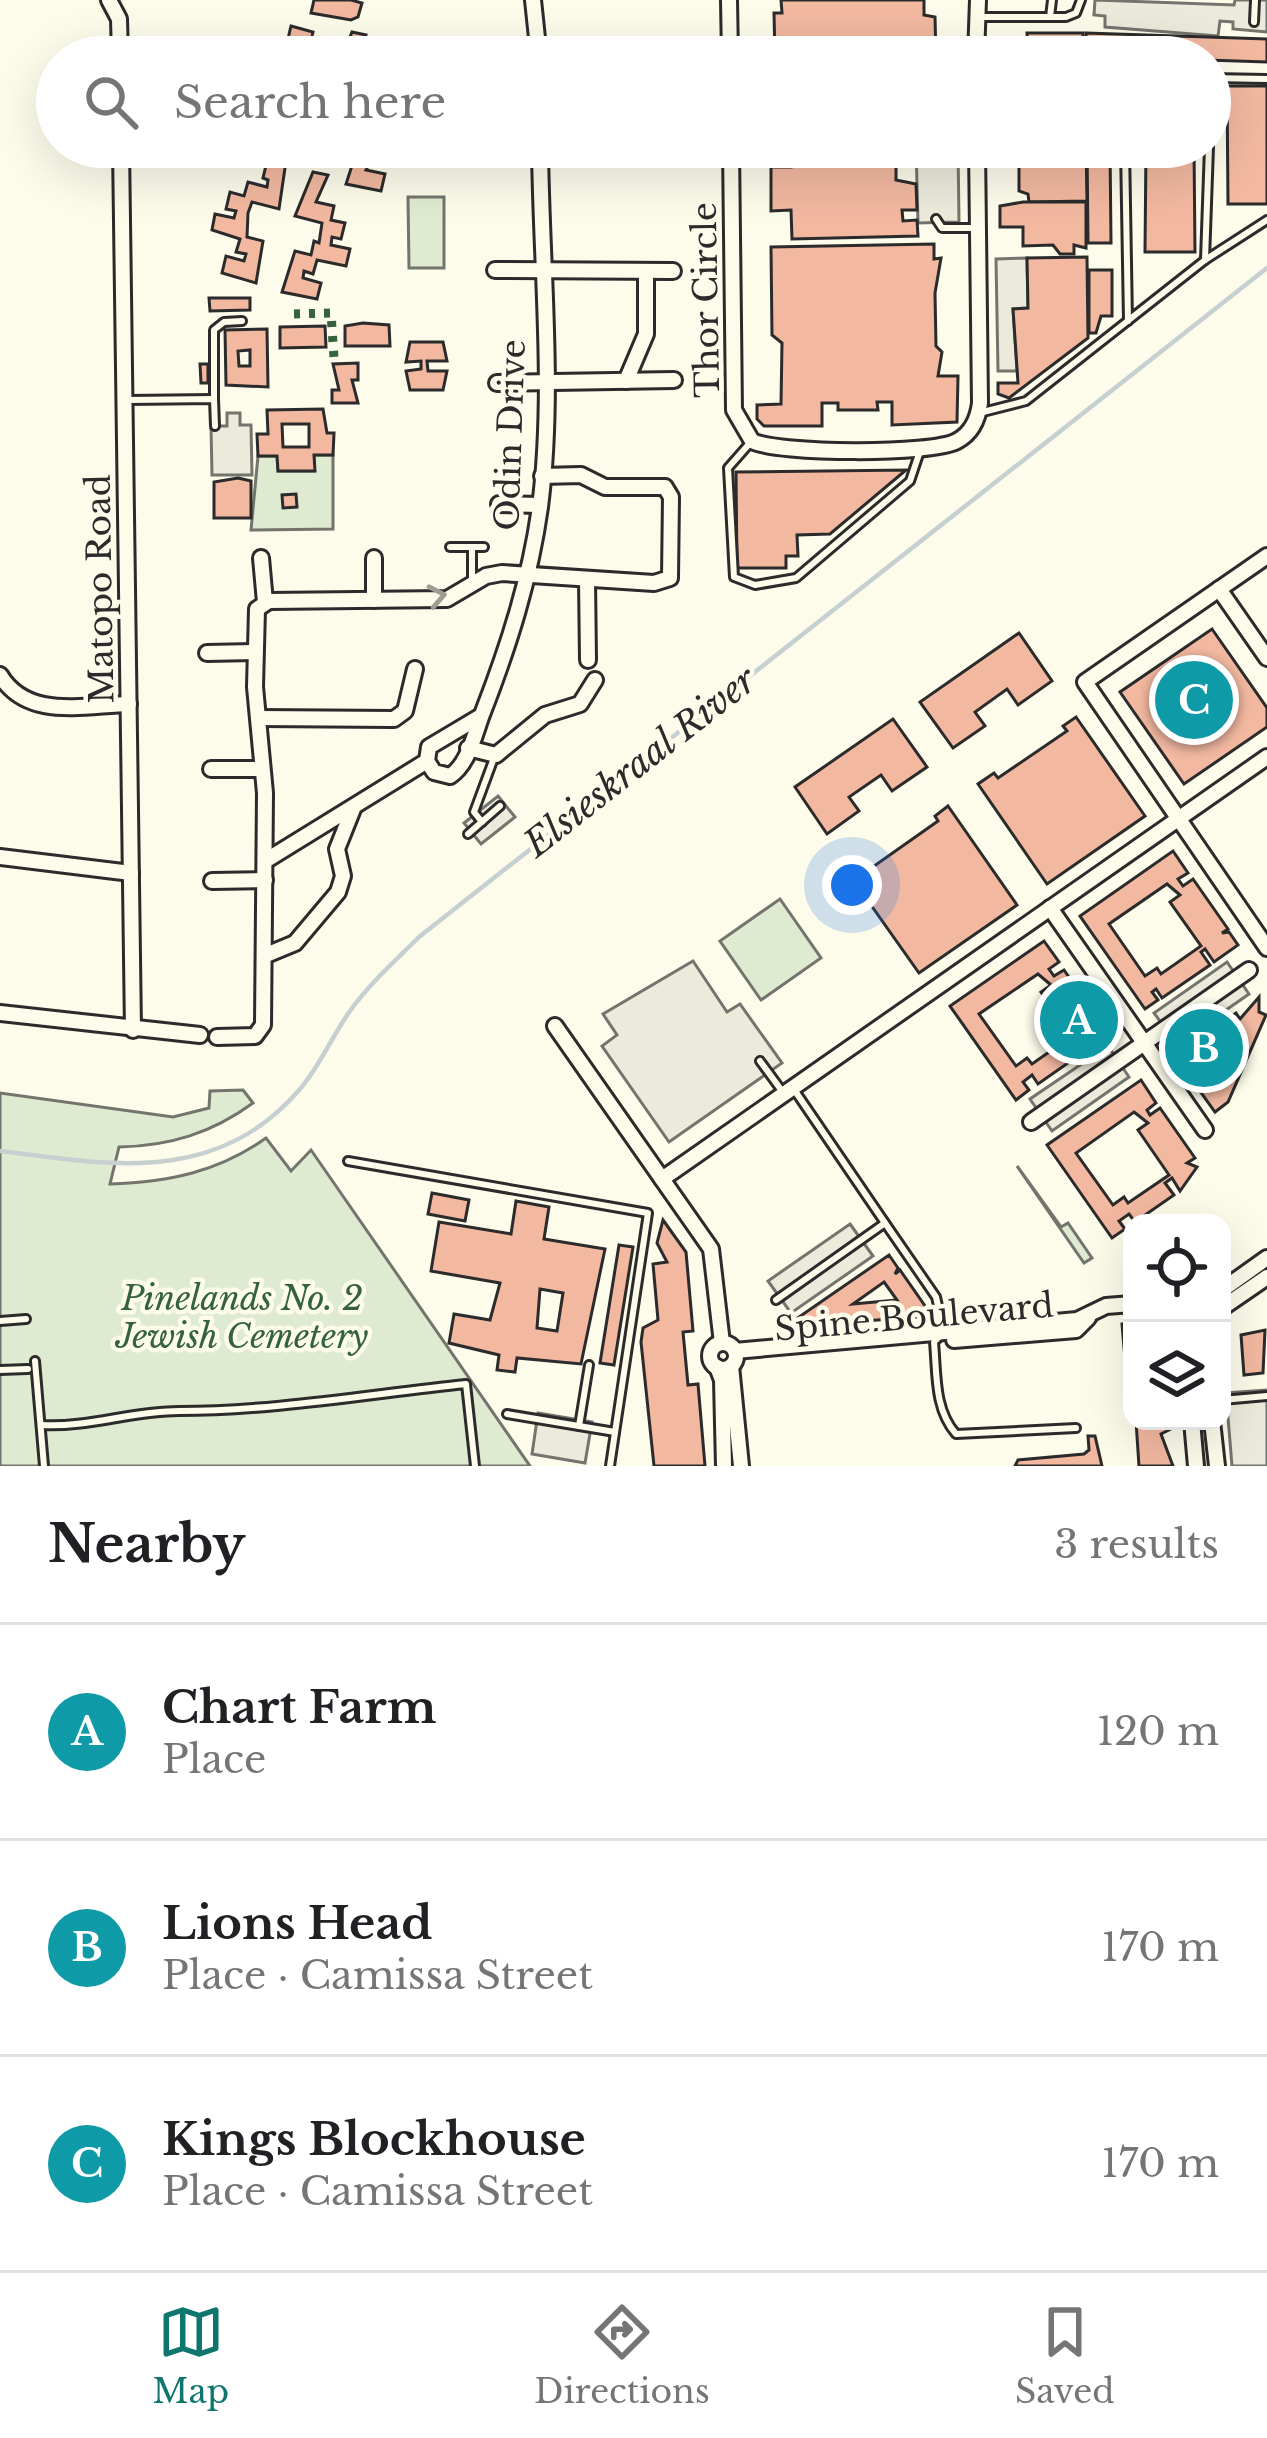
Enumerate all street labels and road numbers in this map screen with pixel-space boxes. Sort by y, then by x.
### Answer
street label: Thor Circle [684,202,728,398]
street label: Odin Drive [486,339,534,531]
street label: Matopo Road [77,474,123,704]
street label: Spine Boulevard [773,1284,1055,1350]

